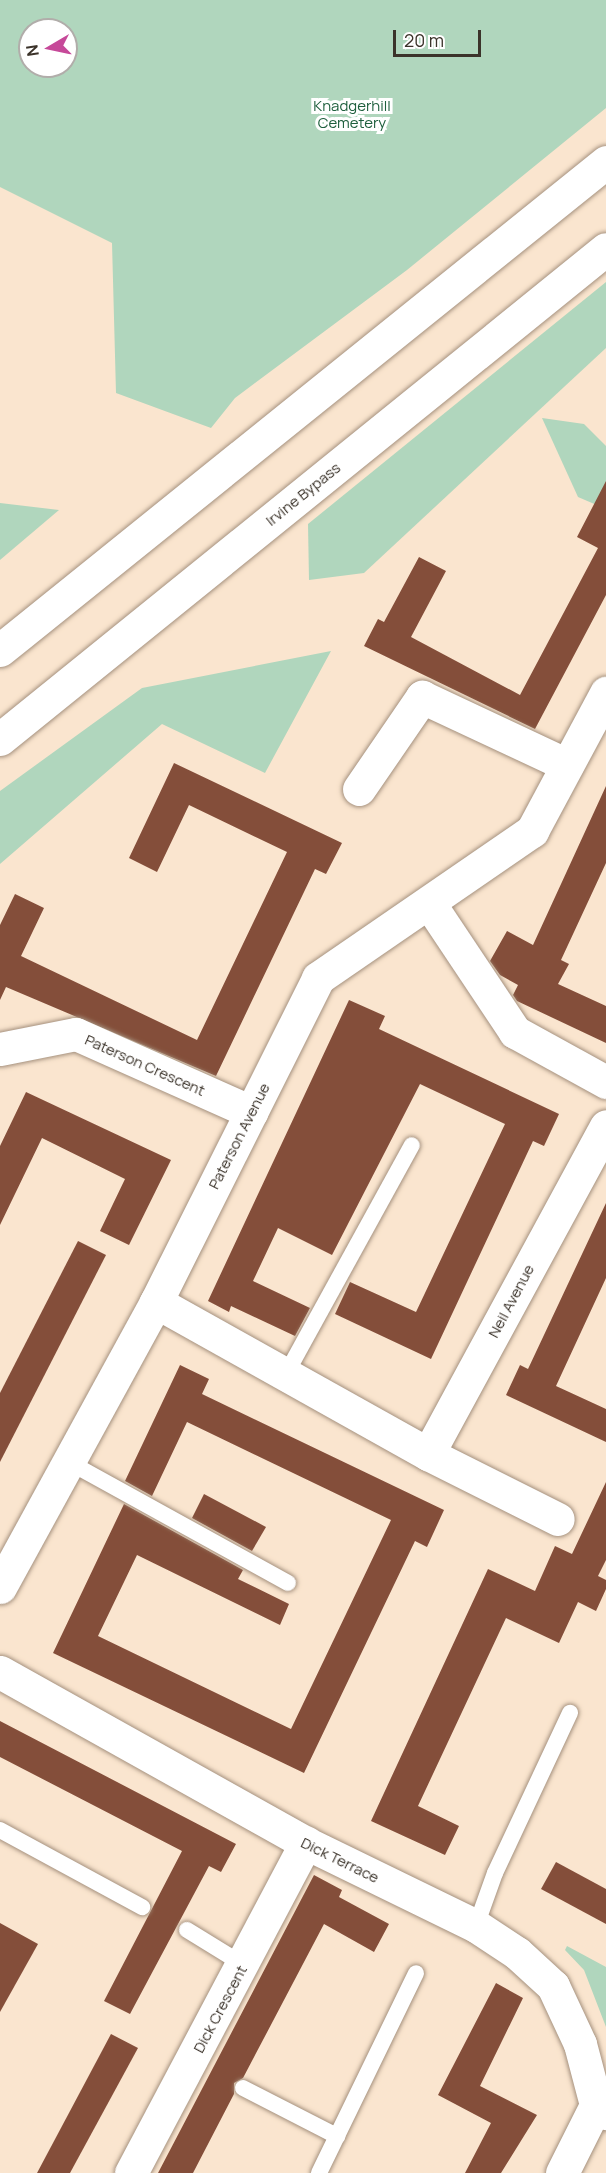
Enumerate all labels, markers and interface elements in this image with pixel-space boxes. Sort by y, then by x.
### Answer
north arrow [18,18,78,78]
scale bar [396,18,484,56]
text: 20 m [404,28,444,52]
text: N [20,43,44,58]
park label: Knadgerhill Cemetery [313,96,391,131]
street label: Irvine Bypass [262,458,344,530]
street label: Paterson Crescent [82,1030,208,1100]
street label: Paterson Avenue [205,1080,273,1192]
street label: Neil Avenue [484,1261,538,1341]
street label: Dick Terrace [298,1833,382,1887]
street label: Dick Crescent [189,1962,251,2056]

